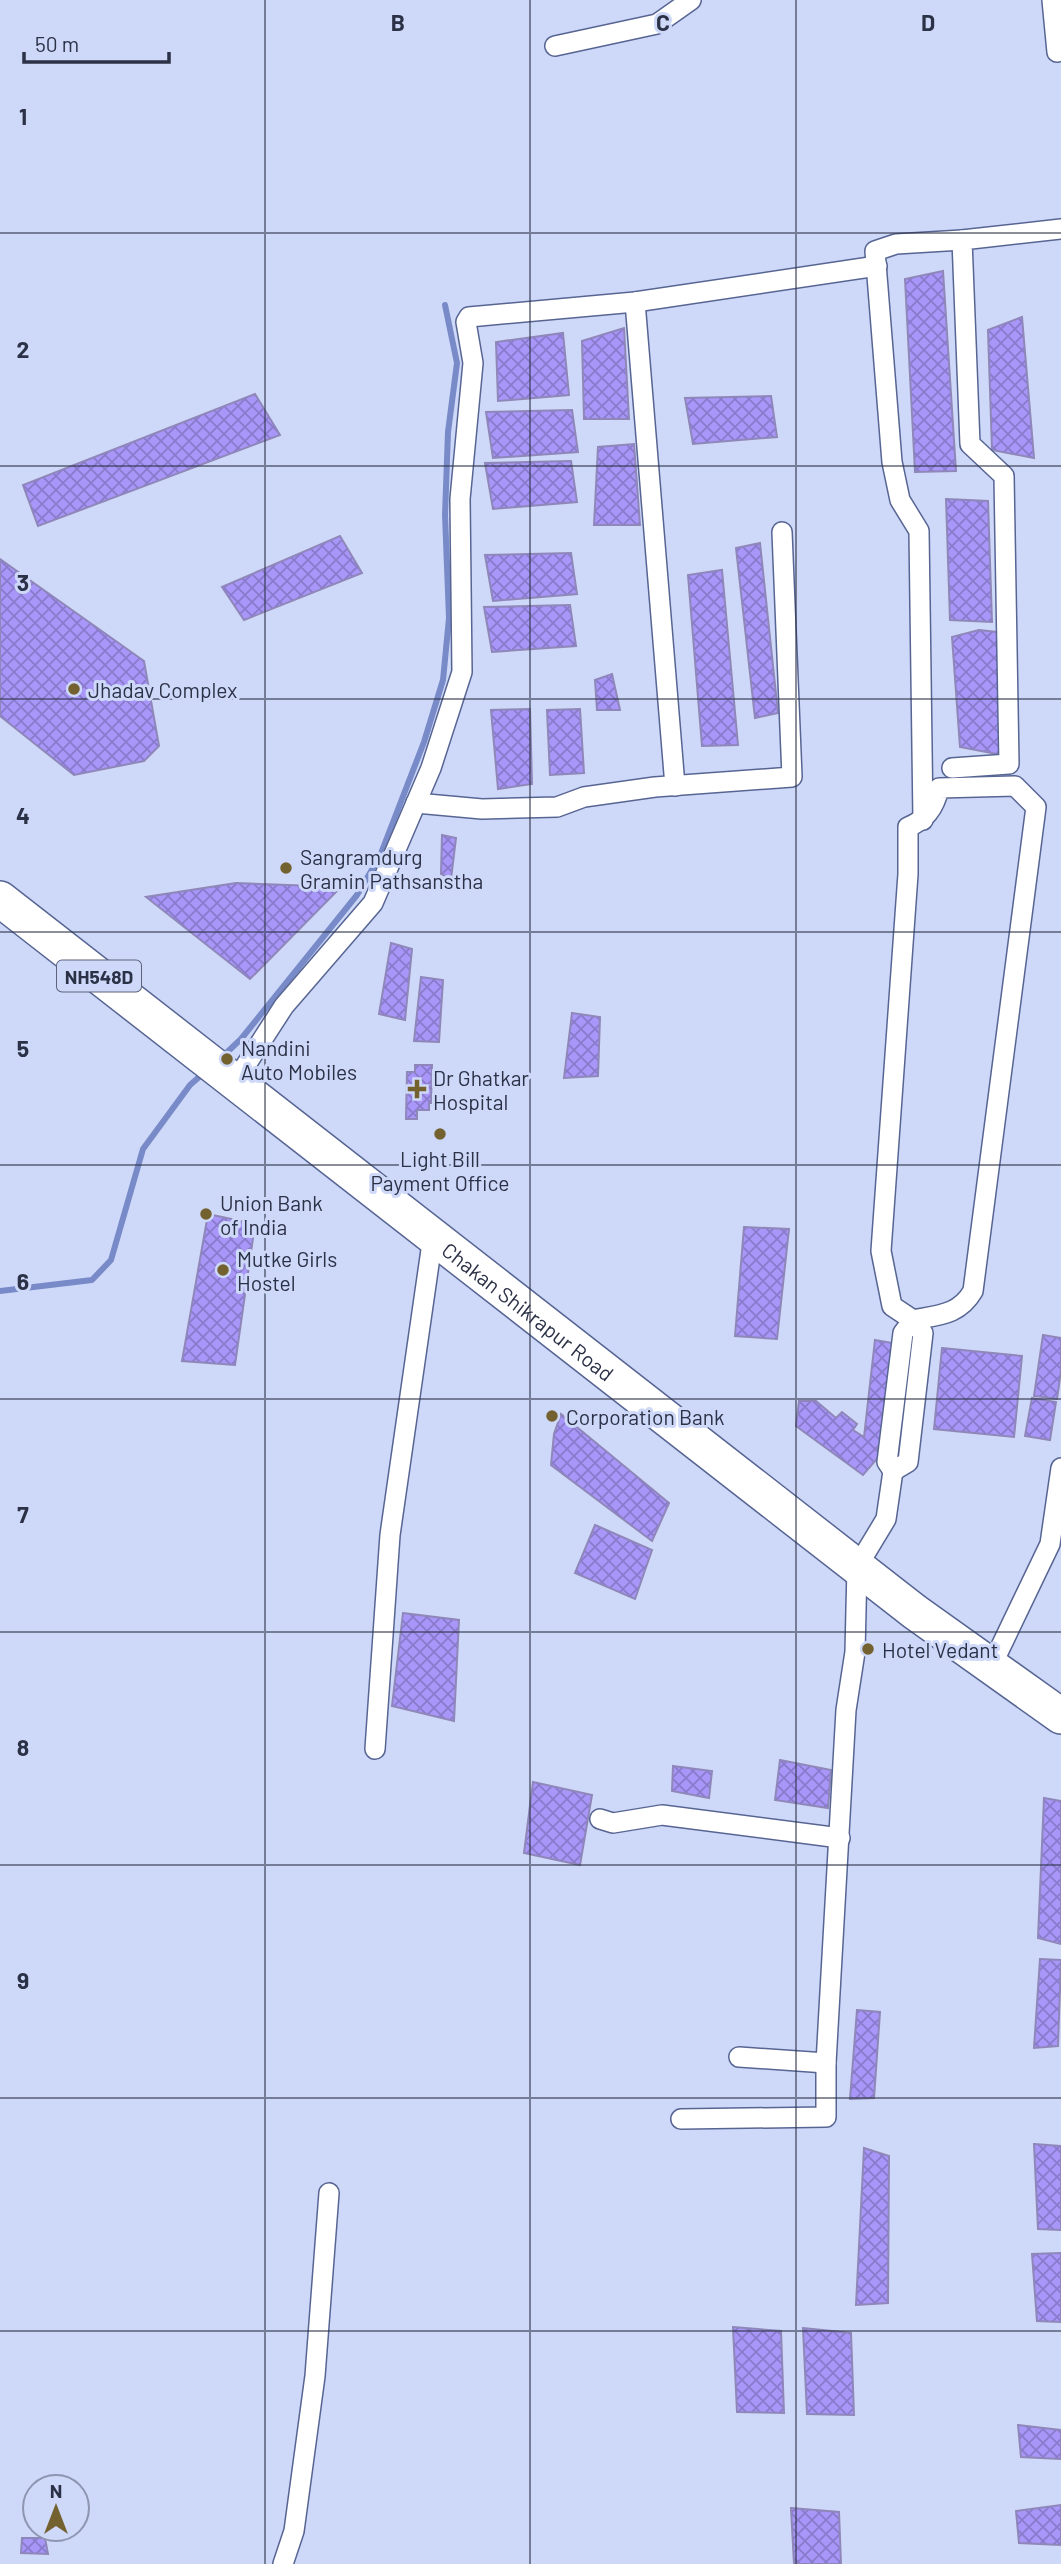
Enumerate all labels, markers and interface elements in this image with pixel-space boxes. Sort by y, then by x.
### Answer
text: B [391,8,405,36]
text: C [656,8,670,36]
text: D [921,8,935,36]
scale bar [24,21,170,65]
text: 50 m [35,31,79,56]
text: 1 [19,102,27,130]
text: 2 [17,335,29,363]
text: 3 [17,568,29,596]
place label: Jhadav Complex [88,677,237,702]
marker: Jhadav Complex [66,681,82,697]
text: 4 [16,801,30,829]
place label: Sangramdurg Gramin Pathsanstha [300,844,483,893]
marker: Sangramdurg Gramin Pathsanstha [278,860,294,876]
road number: NH548D [57,960,141,992]
text: 5 [17,1034,29,1062]
place label: Nandini Auto Mobiles [241,1035,357,1084]
marker: Nandini Auto Mobiles [219,1051,235,1067]
place label: Dr Ghatkar Hospital [433,1065,529,1114]
marker: Dr Ghatkar Hospital [407,1079,427,1099]
marker: Light Bill Payment Office [432,1126,448,1142]
place label: Light Bill Payment Office [370,1146,510,1195]
place label: Union Bank of India [220,1190,323,1239]
marker: Union Bank of India [198,1206,214,1222]
street label: Chakan Shikrapur Road [438,1236,619,1385]
place label: Mutke Girls Hostel [237,1246,337,1295]
marker: Mutke Girls Hostel [215,1262,231,1278]
text: 6 [17,1267,29,1295]
place label: Corporation Bank [566,1404,725,1429]
marker: Corporation Bank [544,1408,560,1424]
text: 7 [17,1500,29,1528]
place label: Hotel Vedant [882,1637,998,1662]
marker: Hotel Vedant [860,1641,876,1657]
text: 8 [17,1733,29,1761]
text: 9 [17,1966,29,1994]
north arrow [21,2473,91,2543]
text: N [50,2479,62,2502]

